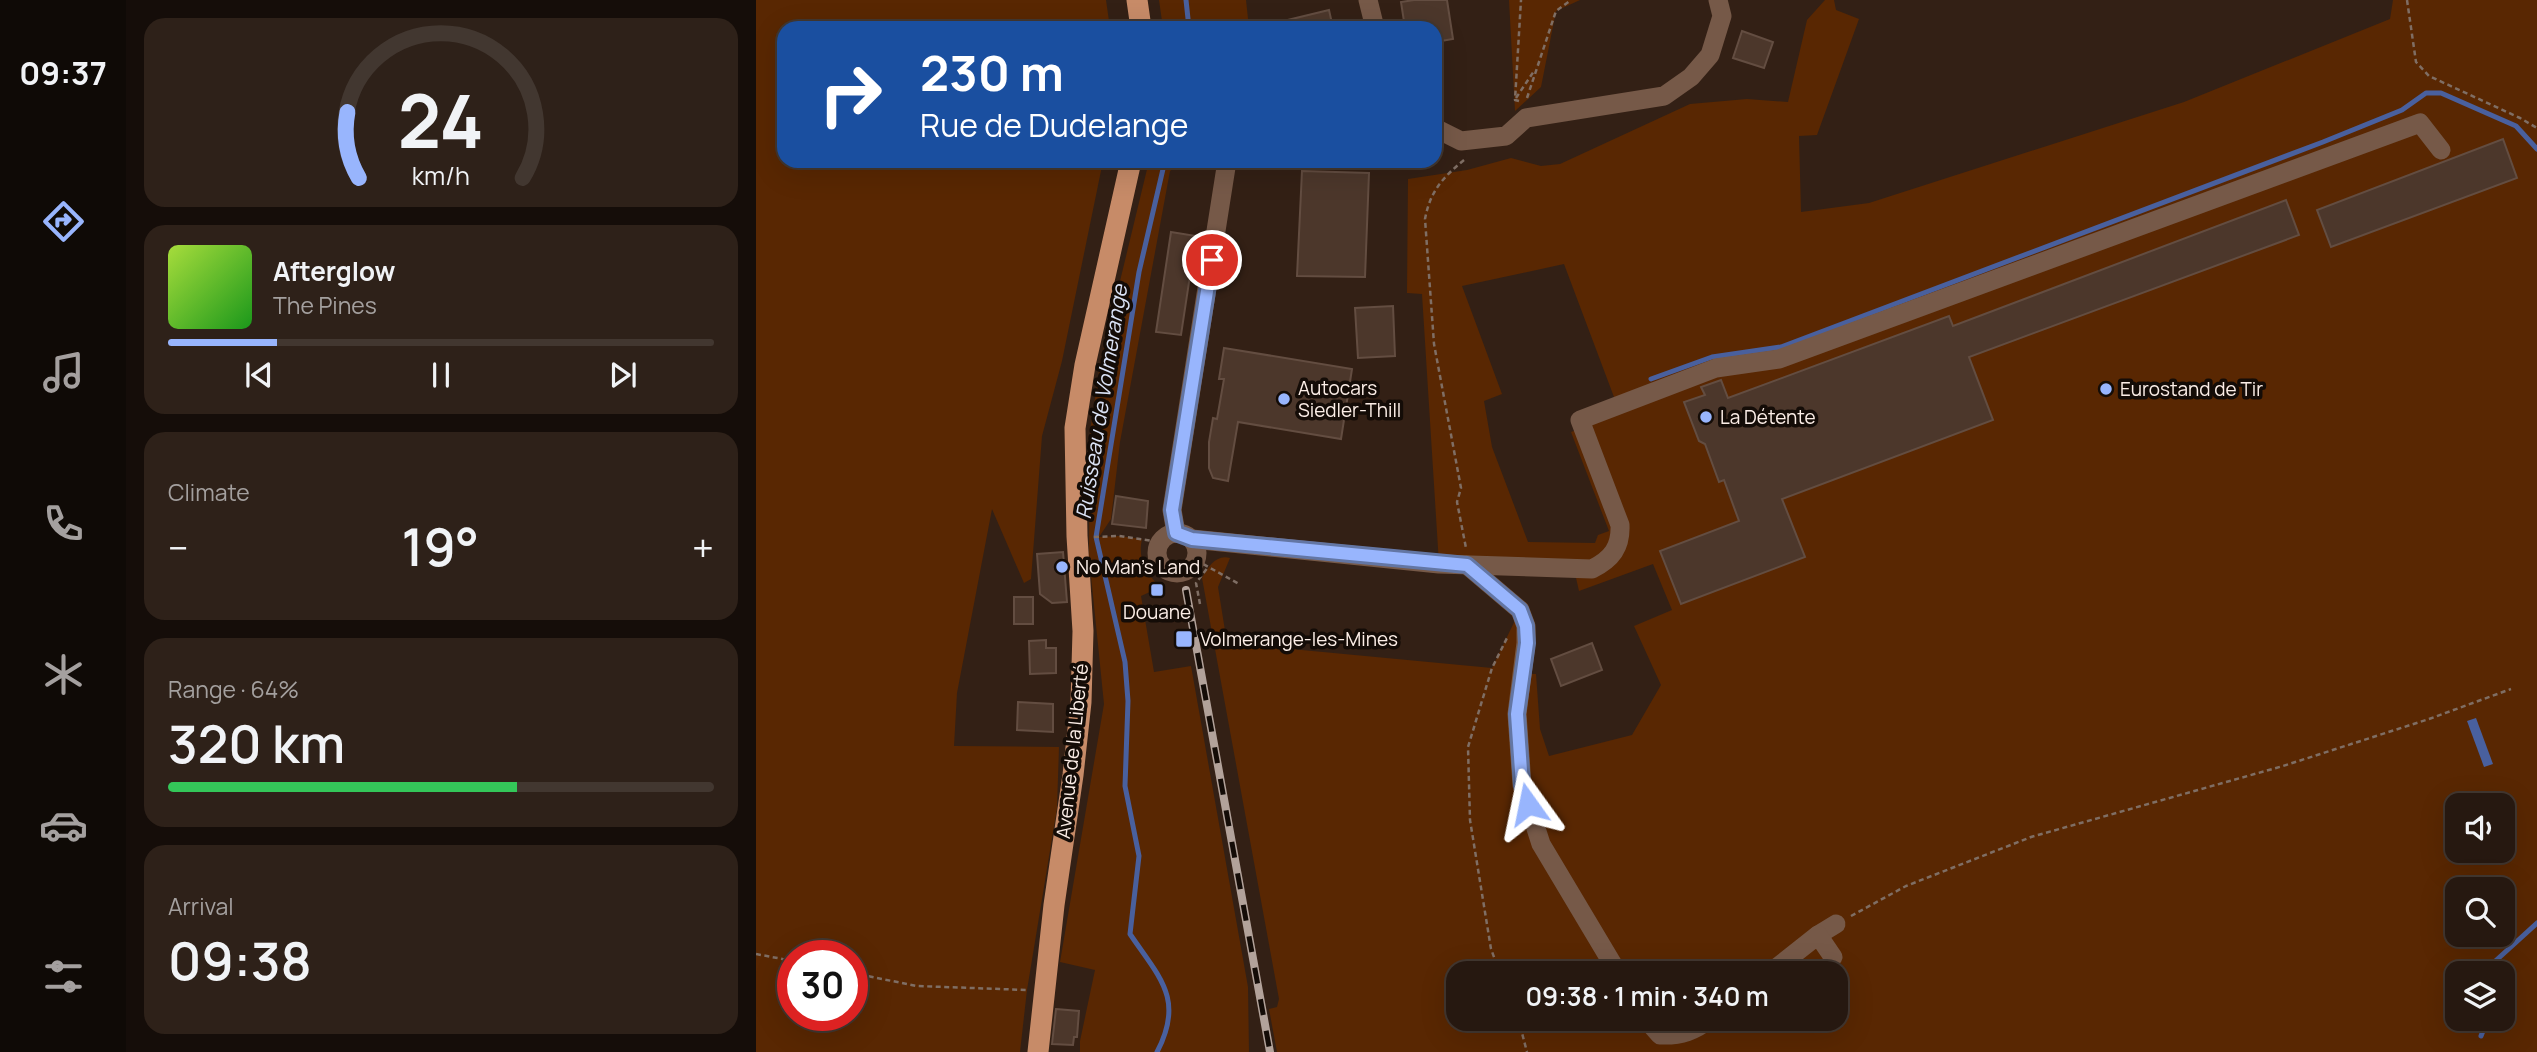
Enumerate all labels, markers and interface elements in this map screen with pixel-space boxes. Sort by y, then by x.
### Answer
text: 230 m [920,39,1064,106]
icon: right [805,49,896,140]
text: 09:37 [19,51,107,95]
text: 24 [398,71,484,171]
text: Rue de Dudelange [920,103,1188,147]
text: km/h [412,158,470,193]
icon: directions [39,197,88,246]
pin [1182,230,1242,290]
icon: arrive [1193,241,1231,279]
text: Afterglow [273,253,395,289]
water label: Ruisseau de Volmerange [1069,281,1134,521]
text: The Pines [273,289,377,321]
icon: music [39,348,88,397]
icon: previous [240,356,278,394]
icon: pause [422,356,460,394]
icon: next [604,356,642,394]
place label: Autocars Siedler-Thill [1298,375,1401,423]
place label: Eurostand de Tir [2120,376,2263,402]
marker: Eurostand de Tir [2098,381,2114,397]
marker: Autocars Siedler-Thill [1276,391,1292,407]
place label: La Détente [1720,404,1816,430]
marker: La Détente [1698,409,1714,425]
text: Climate [168,476,250,508]
icon: phone [39,499,88,548]
text: 19° [401,511,479,582]
text: − [168,521,189,573]
text: + [692,521,714,573]
place label: No Man's Land [1076,554,1200,580]
marker: No Man's Land [1054,559,1070,575]
marker: Douane [1149,582,1165,598]
place label: Douane [1123,599,1191,625]
place label: Volmerange-les-Mines [1200,626,1398,652]
marker: Volmerange-les-Mines [1174,629,1194,649]
icon: climate [39,650,88,699]
street label: Avenue de la Liberté [1050,662,1094,840]
text: Range · 64% [168,673,299,705]
text: 320 km [168,708,345,779]
position arrow [1491,767,1565,841]
map controls [2445,793,2515,1031]
button: sound [2445,793,2515,863]
icon: car [39,801,88,850]
button: search [2445,877,2515,947]
text: Arrival [168,890,234,922]
text: 09:38 [168,925,312,996]
speed limit sign: 30 [777,940,868,1031]
icon: filters [39,952,88,1001]
button: layers [2445,961,2515,1031]
text: 09:38 · 1 min · 340 m [1525,978,1769,1014]

